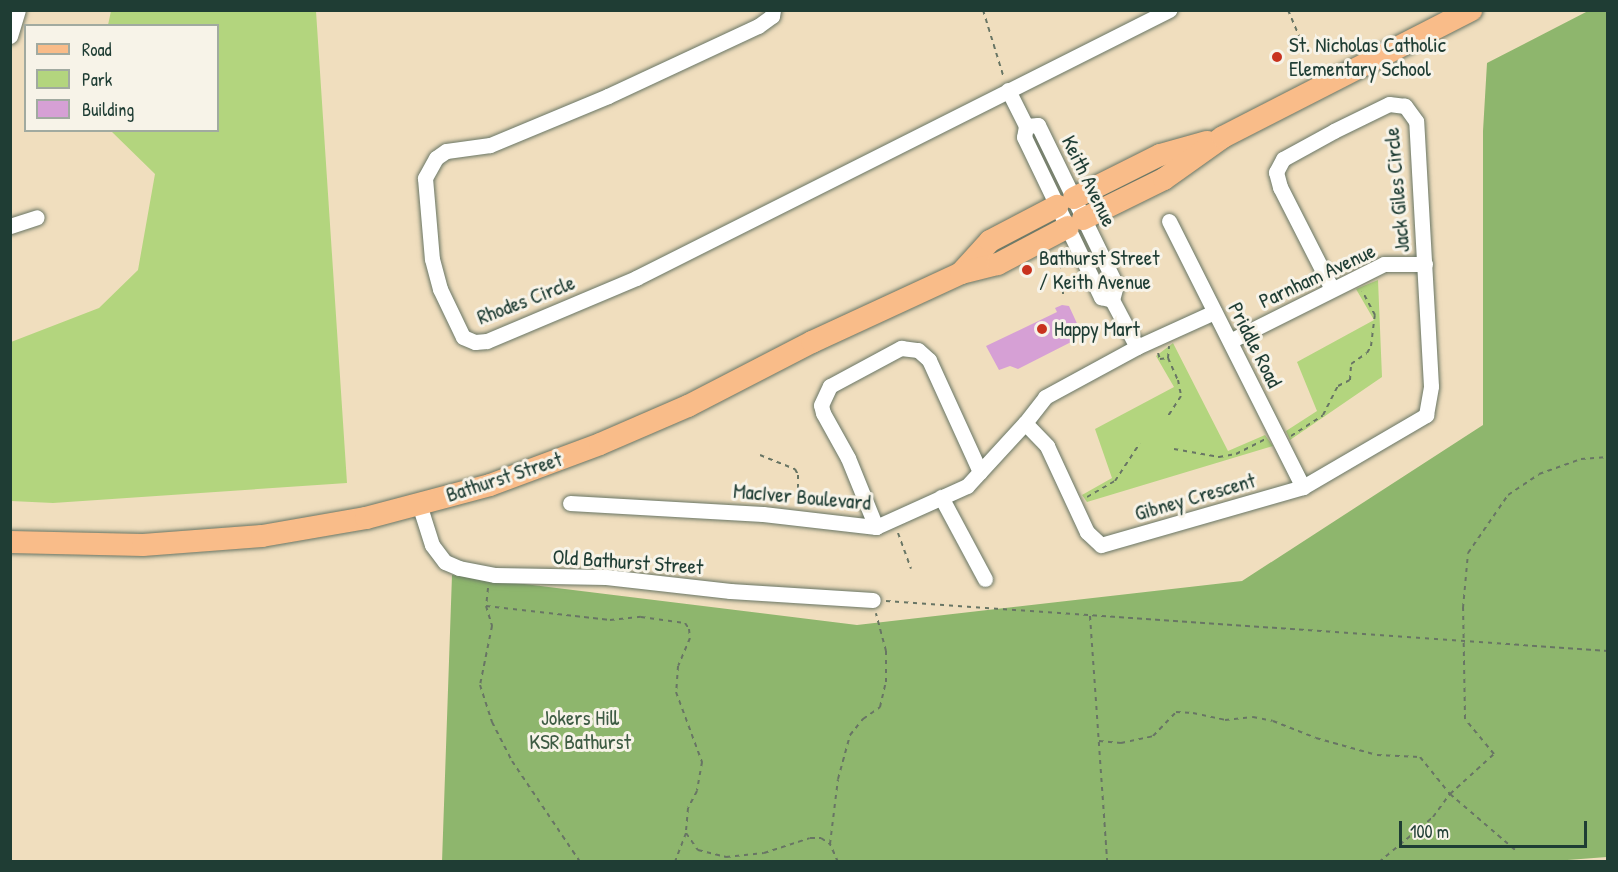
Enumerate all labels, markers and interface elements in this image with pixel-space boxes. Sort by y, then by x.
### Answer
legend [24,24,219,132]
place label: St. Nicholas Catholic Elementary School [1289,32,1446,82]
text: Road [82,37,112,62]
marker: St. Nicholas Catholic Elementary School [1270,50,1284,64]
text: Park [82,67,112,92]
text: Building [82,97,134,122]
street label: Jack Giles Circle [1379,126,1415,254]
street label: Keith Avenue [1056,131,1122,231]
street label: Parnham Avenue [1255,238,1379,314]
place label: Bathurst Street / Keith Avenue [1039,245,1159,295]
marker: Bathurst Street / Keith Avenue [1020,263,1034,277]
street label: Rhodes Circle [474,270,578,330]
street label: Priddle Road [1223,298,1287,392]
place label: Happy Mart [1054,316,1140,342]
marker: Happy Mart [1035,322,1049,336]
street label: Bathurst Street [443,446,565,508]
street label: Gibney Crescent [1132,468,1258,526]
street label: MacIver Boulevard [732,478,872,516]
street label: Old Bathurst Street [552,544,704,580]
park label: Jokers Hill KSR Bathurst [529,705,631,755]
scale bar [1402,809,1590,847]
text: 100 m [1410,819,1449,844]

